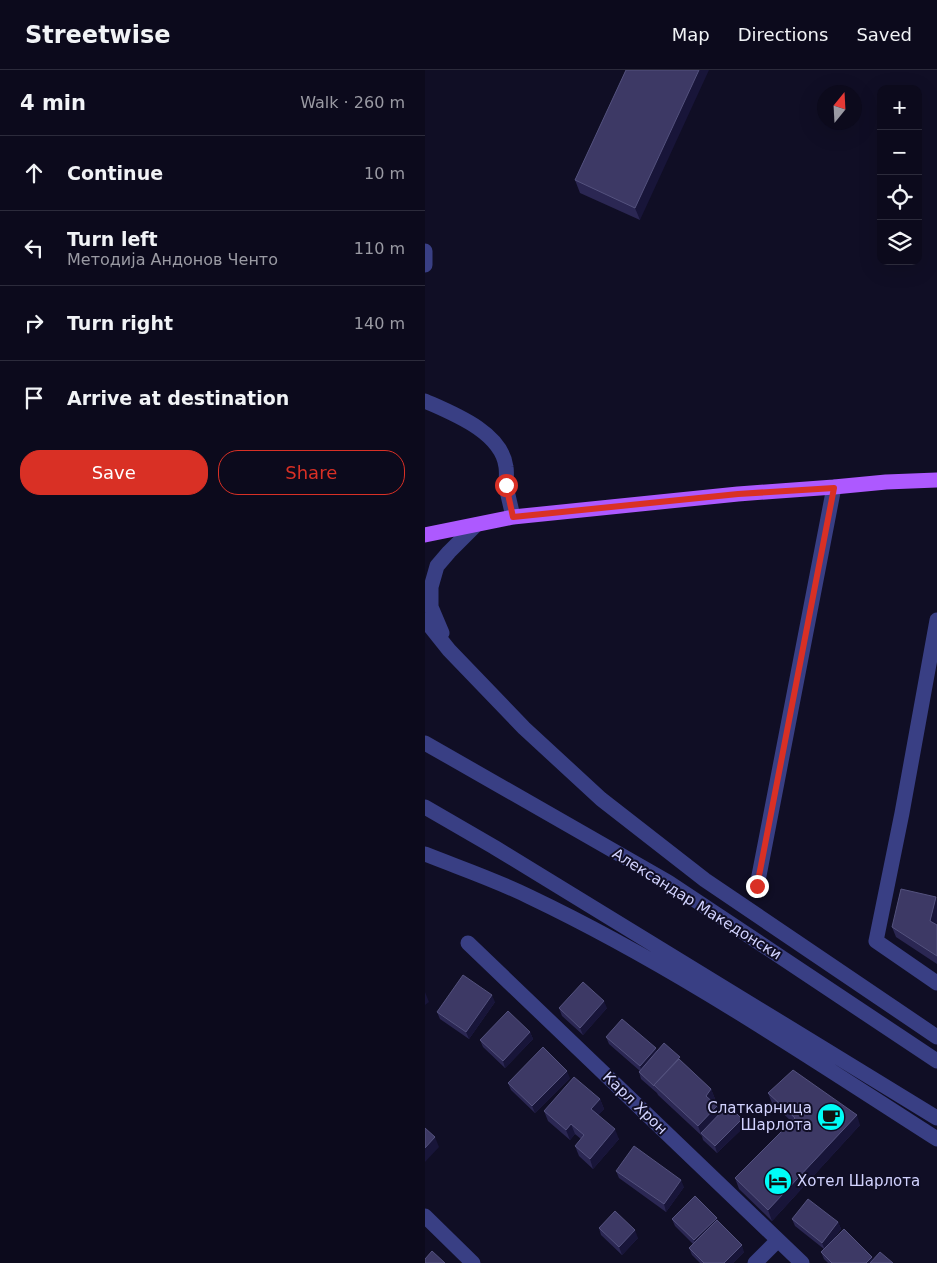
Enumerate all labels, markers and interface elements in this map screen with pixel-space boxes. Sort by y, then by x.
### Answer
text: Streetwise [25,21,171,49]
text: Map [672,24,710,45]
text: Directions [738,24,828,45]
text: Saved [856,24,912,45]
north arrow [817,85,862,130]
map controls [877,85,922,265]
button: + [877,85,922,130]
text: 4 min [20,91,86,115]
text: Walk · 260 m [300,93,405,112]
button: − [877,130,922,175]
icon: ahead [20,159,48,187]
text: Continue [67,162,163,184]
text: 10 m [364,164,405,183]
button: locate [877,175,922,220]
button: layers [877,220,922,265]
text: Turn left [67,228,158,250]
icon: left [20,234,48,262]
text: 110 m [354,239,405,258]
text: Методија Андонов Ченто [67,250,278,269]
icon: right [20,309,48,337]
text: Turn right [67,312,173,334]
text: 140 m [354,314,405,333]
icon: arrive [20,384,48,412]
text: Arrive at destination [67,387,289,409]
button: Save [20,450,208,495]
button: Share [218,450,405,495]
route start [495,474,518,497]
street label: Александар Македонски [609,844,785,964]
route end [746,875,769,898]
street label: Карл Хрон [599,1068,671,1138]
place label: Слаткарница Шарлота [707,1099,812,1134]
cafe icon: Слаткарница Шарлота [816,1102,846,1132]
hotel icon: Хотел Шарлота [763,1166,793,1196]
place label: Хотел Шарлота [797,1172,920,1190]

